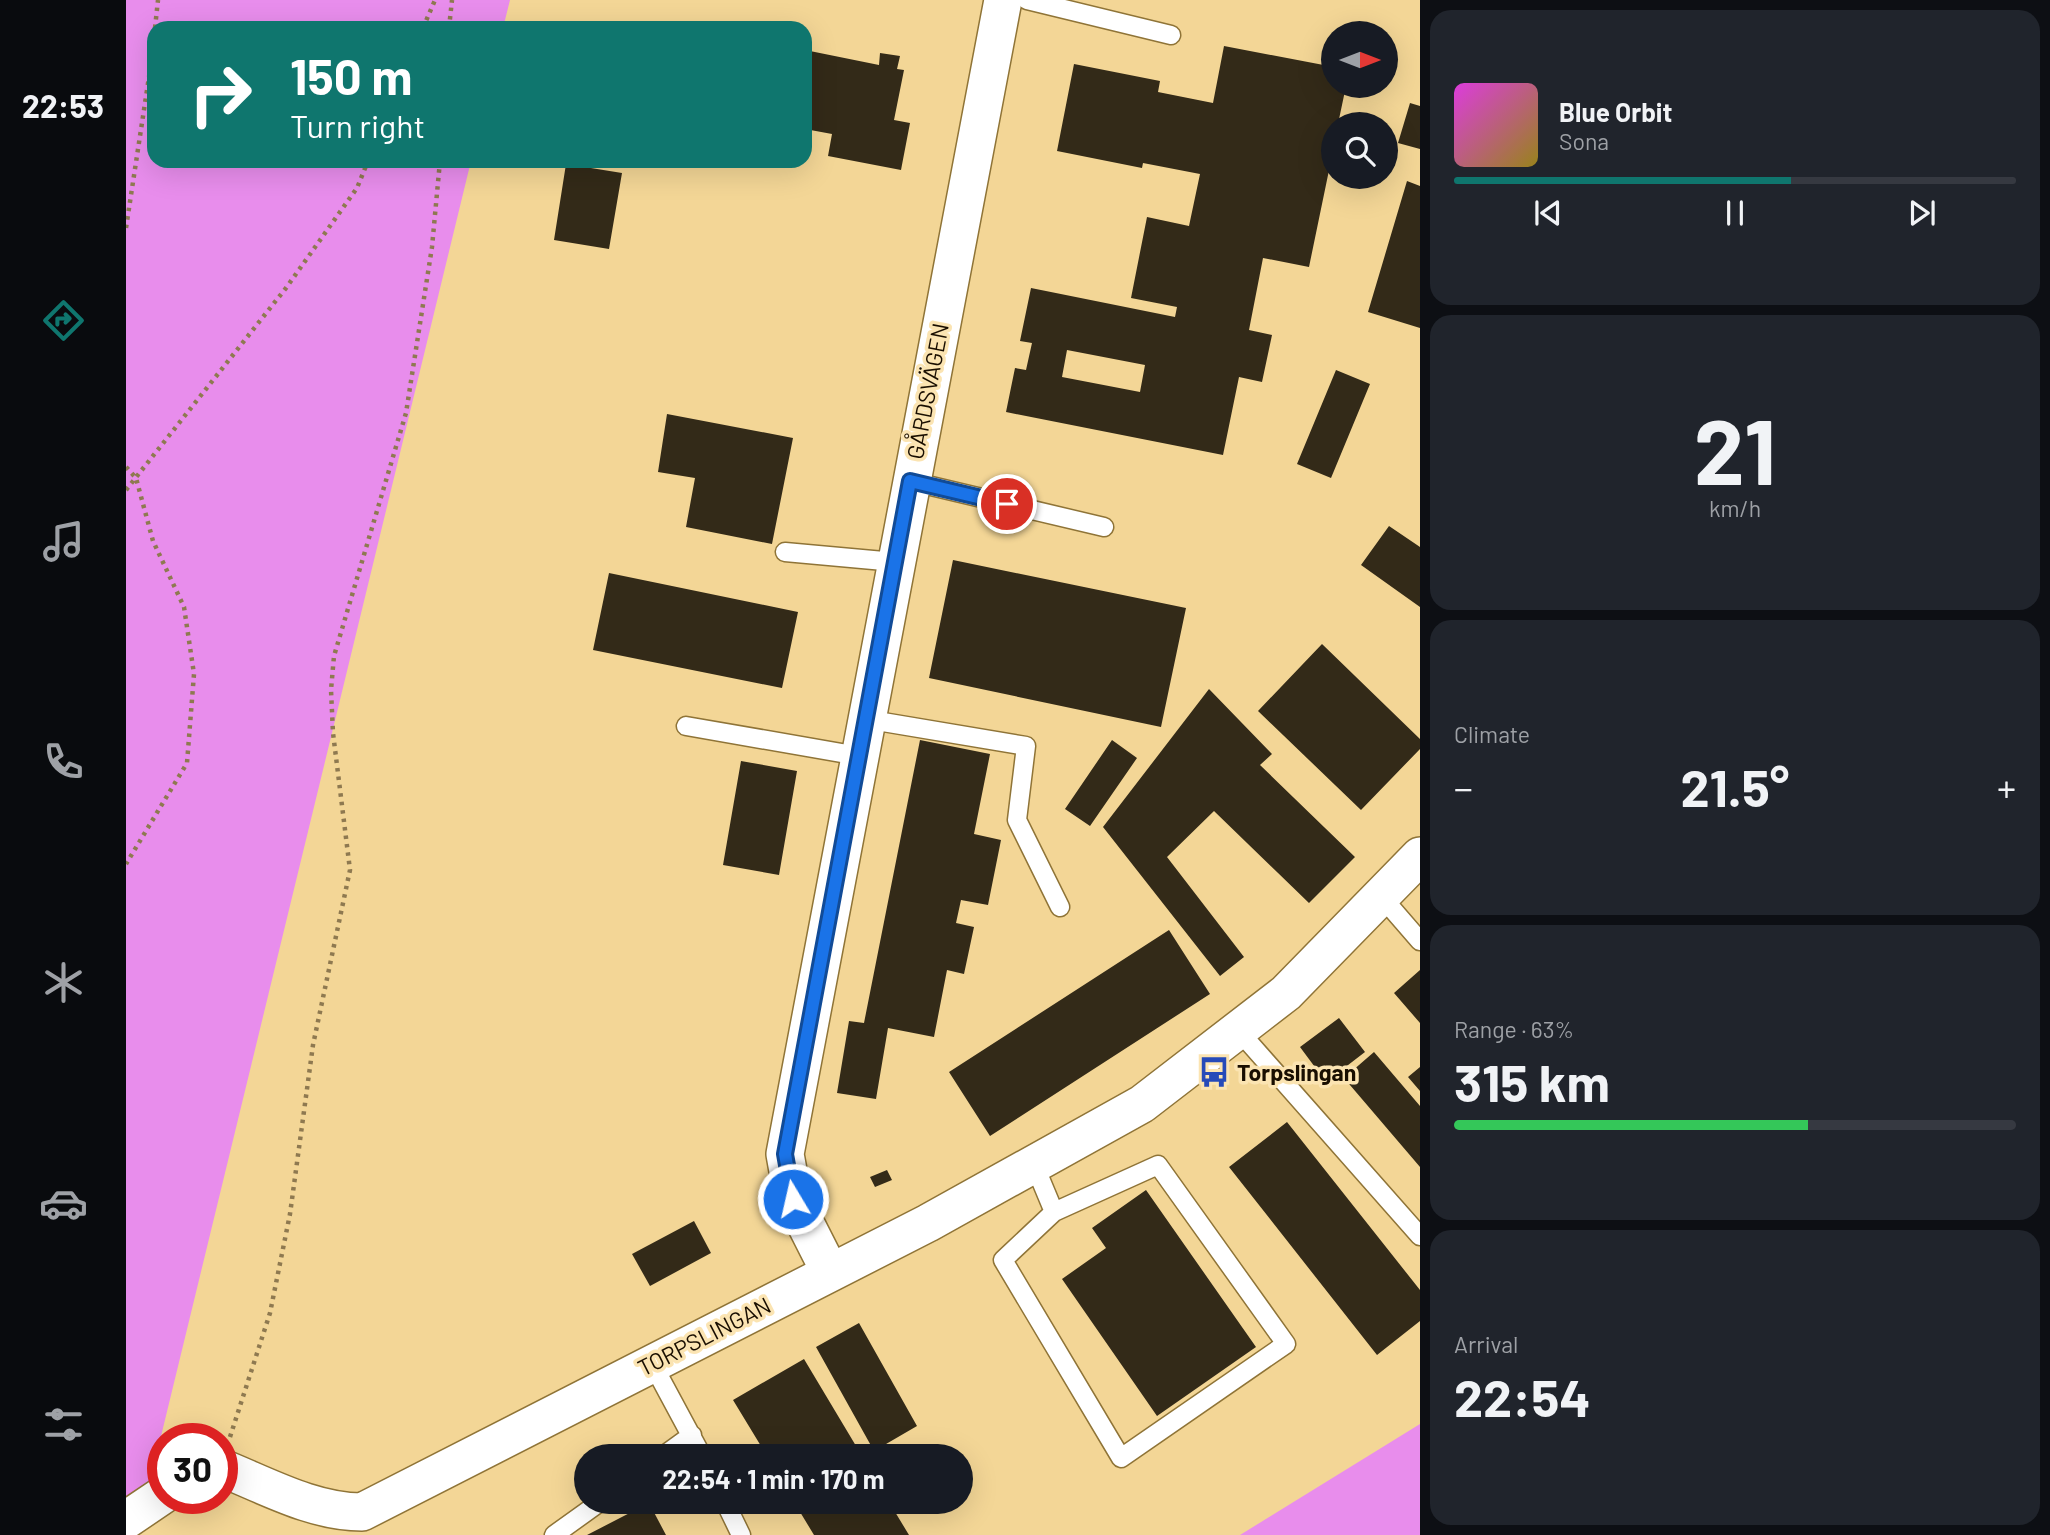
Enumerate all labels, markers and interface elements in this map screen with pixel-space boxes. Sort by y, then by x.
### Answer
north arrow [1321,21,1398,98]
map controls [1321,21,1398,189]
text: 150 m [290,46,412,105]
icon: right [175,49,266,140]
text: 22:53 [22,86,104,124]
text: Blue Orbit [1559,96,1672,127]
text: Turn right [290,106,425,144]
button: search [1321,112,1398,189]
text: Sona [1559,127,1609,155]
icon: previous [1529,194,1567,232]
icon: pause [1716,194,1754,232]
icon: next [1903,194,1941,232]
icon: directions [39,296,88,345]
street label: GÅRDSVÄGEN [900,320,954,462]
text: 21 [1694,394,1776,503]
pin [977,474,1037,534]
icon: arrive [988,485,1026,523]
text: km/h [1709,494,1761,522]
icon: music [39,517,88,566]
text: Climate [1454,720,1530,748]
icon: phone [39,737,88,786]
text: 21.5° [1681,755,1789,817]
text: − [1454,764,1473,810]
text: + [1997,764,2016,810]
icon: climate [39,958,88,1007]
text: Range · 63% [1454,1015,1574,1043]
text: 315 km [1454,1050,1610,1112]
bus stop icon: Torpslingan [1197,1055,1231,1089]
place label: Torpslingan [1237,1058,1356,1086]
position arrow [756,1162,830,1236]
icon: car [39,1179,88,1228]
street label: TORPSLINGAN [633,1290,775,1382]
text: Arrival [1454,1330,1518,1358]
text: 22:54 [1454,1365,1591,1427]
icon: filters [39,1400,88,1449]
speed limit sign: 30 [147,1423,238,1514]
text: 22:54 · 1 min · 170 m [662,1463,885,1494]

